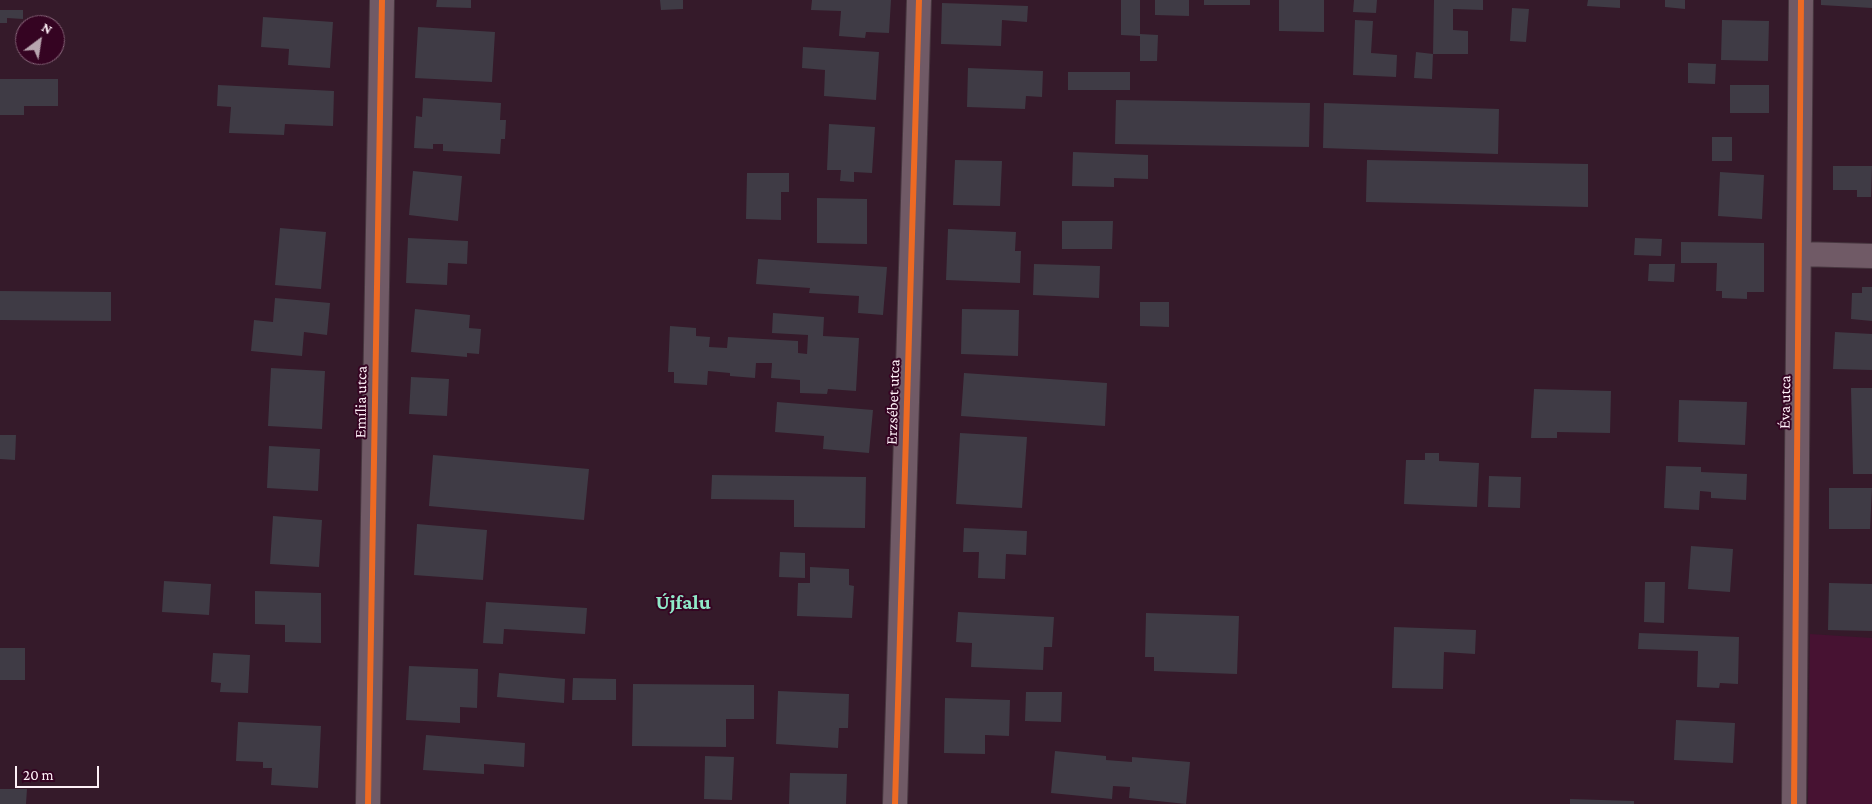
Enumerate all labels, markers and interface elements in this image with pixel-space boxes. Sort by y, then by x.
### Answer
north arrow [15,15,65,65]
text: N [39,19,55,37]
street label: Erzsébet utca [882,359,904,445]
street label: Emília utca [351,366,371,438]
street label: Éva utca [1775,375,1795,429]
district label: Újfalu [655,590,711,616]
scale bar [18,756,101,788]
text: 20 m [23,767,54,783]

